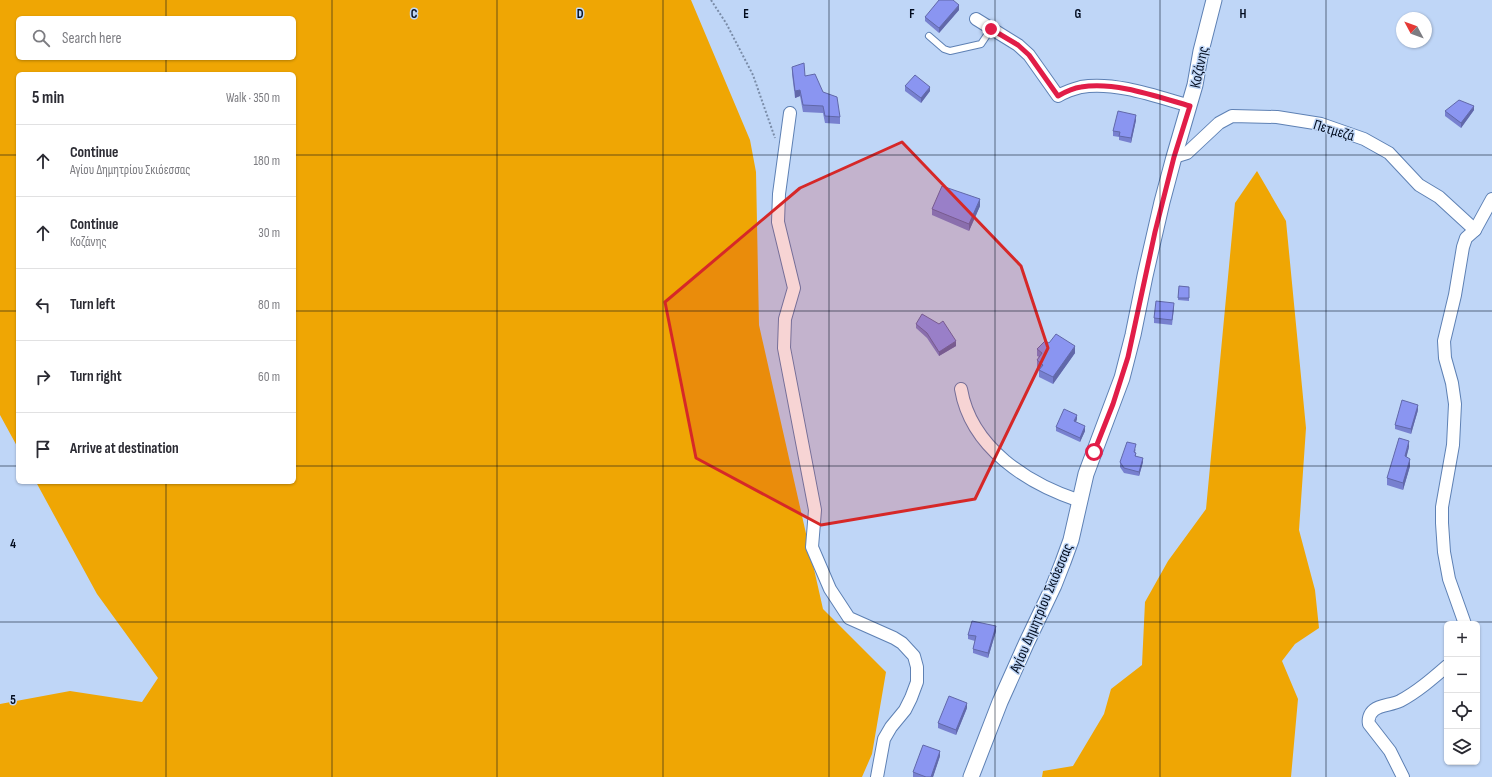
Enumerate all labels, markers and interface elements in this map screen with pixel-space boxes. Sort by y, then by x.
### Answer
text: C [411,6,418,22]
text: D [577,6,584,22]
text: E [743,6,749,22]
text: F [909,6,915,22]
text: G [1075,6,1082,22]
text: H [1240,6,1247,22]
north arrow [1396,12,1432,48]
search box [16,16,296,60]
route end [982,20,1000,38]
icon: search [30,27,52,49]
text: Search here [62,29,122,48]
street label: Κοζάνης [1186,44,1213,90]
text: 5 min [32,88,64,108]
text: Walk · 350 m [226,90,280,106]
street label: Πετμεζά [1311,115,1357,146]
text: Continue [70,143,119,162]
icon: ahead [32,150,54,172]
text: 180 m [254,153,280,169]
text: Αγίου Δημητρίου Σκιόεσσας [70,162,190,178]
text: Continue [70,215,119,234]
icon: ahead [32,222,54,244]
text: 30 m [258,225,280,241]
text: Κοζάνης [70,234,107,250]
icon: left [32,294,54,316]
text: Turn left [70,295,115,314]
text: 80 m [258,297,280,313]
icon: right [32,366,54,388]
text: Turn right [70,367,122,386]
text: 60 m [258,369,280,385]
icon: arrive [32,438,54,460]
text: Arrive at destination [70,439,179,458]
route start [1085,443,1103,461]
text: 4 [10,536,16,552]
street label: Αγίου Δημητρίου Σκιόεσσας [1005,540,1077,677]
map controls [1444,621,1480,765]
button: + [1444,621,1480,657]
button: − [1444,657,1480,693]
text: 5 [10,692,16,708]
button: locate [1444,693,1480,729]
button: layers [1444,729,1480,765]

